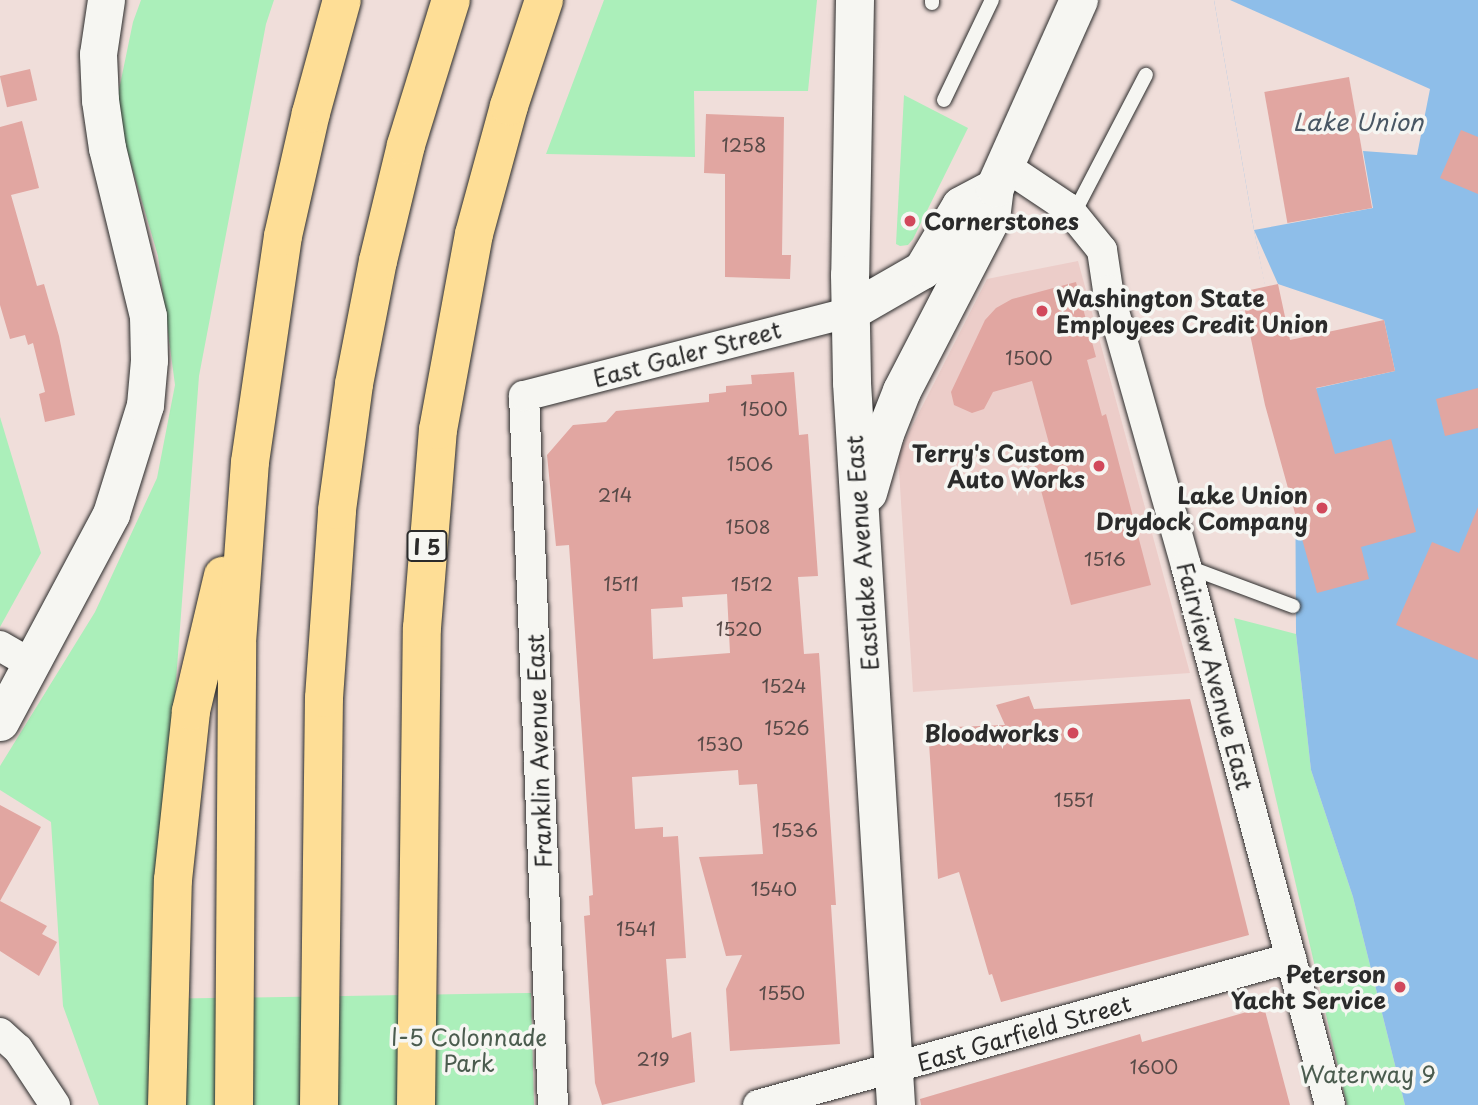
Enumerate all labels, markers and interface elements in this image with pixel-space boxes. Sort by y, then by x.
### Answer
water label: Lake Union [1293,108,1423,136]
house number: 1258 [721,134,767,156]
place label: Cornerstones [924,207,1079,235]
marker: Cornerstones [902,213,918,229]
place label: Washington State Employees Credit Union [1056,284,1331,338]
marker: Washington State Employees Credit Union [1034,303,1050,319]
street label: East Galer Street [589,315,785,393]
house number: 1500 [1005,347,1053,369]
house number: 1500 [740,398,788,420]
street label: Eastlake Avenue East [840,435,884,671]
place label: Terry's Custom Auto Works [911,439,1085,493]
house number: 1506 [727,453,773,475]
marker: Terry's Custom Auto Works [1091,458,1107,474]
place label: Lake Union Drydock Company [1093,481,1308,535]
house number: 214 [598,484,632,506]
marker: Lake Union Drydock Company [1314,500,1330,516]
house number: 1508 [725,516,771,538]
road number: I 5 [406,528,448,564]
house number: 1516 [1084,548,1126,570]
street label: Fairview Avenue East [1171,559,1259,793]
house number: 1511 [603,573,639,595]
house number: 1512 [731,573,773,595]
house number: 1520 [716,618,762,640]
street label: Franklin Avenue East [521,634,557,868]
house number: 1524 [762,675,806,697]
house number: 1526 [764,717,810,739]
place label: Bloodworks [924,719,1059,747]
marker: Bloodworks [1065,725,1081,741]
house number: 1530 [697,733,743,755]
house number: 1551 [1054,789,1094,811]
house number: 1536 [772,819,818,841]
house number: 1540 [751,878,797,900]
house number: 1541 [616,918,656,940]
place label: Peterson Yacht Service [1230,960,1386,1014]
marker: Peterson Yacht Service [1392,979,1408,995]
house number: 1550 [759,982,805,1004]
street label: East Garfield Street [913,989,1135,1077]
park label: I-5 Colonnade Park [390,1023,548,1077]
house number: 219 [636,1048,670,1070]
house number: 1600 [1130,1056,1178,1078]
park label: Waterway 9 [1301,1060,1435,1088]

